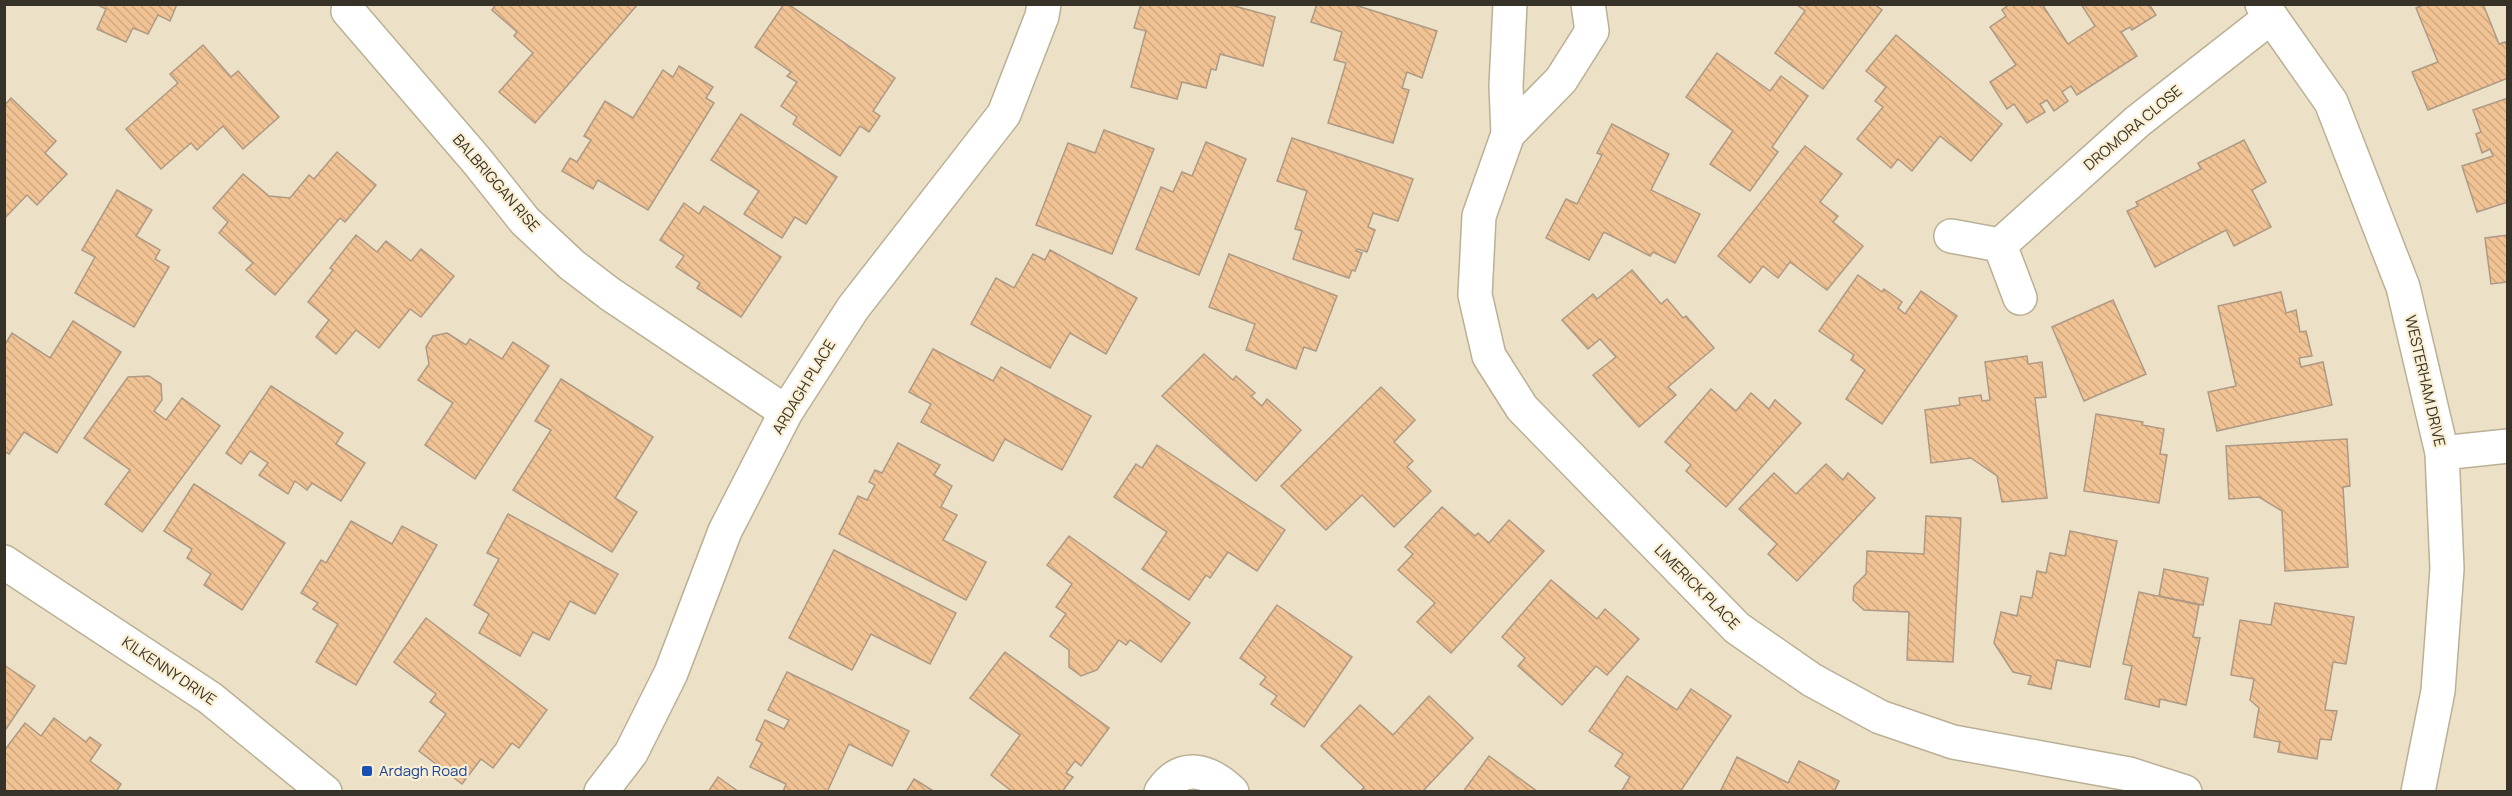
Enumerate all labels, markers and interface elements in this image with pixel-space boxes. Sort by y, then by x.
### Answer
street label: DROMORA CLOSE [2079,80,2186,175]
street label: BALBRIGGAN RISE [448,129,545,236]
street label: WESTERHAM DRIVE [2400,313,2451,449]
street label: ARDAGH PLACE [767,335,840,438]
street label: LIMERICK PLACE [1650,539,1745,634]
street label: KILKENNY DRIVE [118,631,221,710]
place label: Ardagh Road [379,760,467,781]
marker: Ardagh Road [360,764,374,778]

